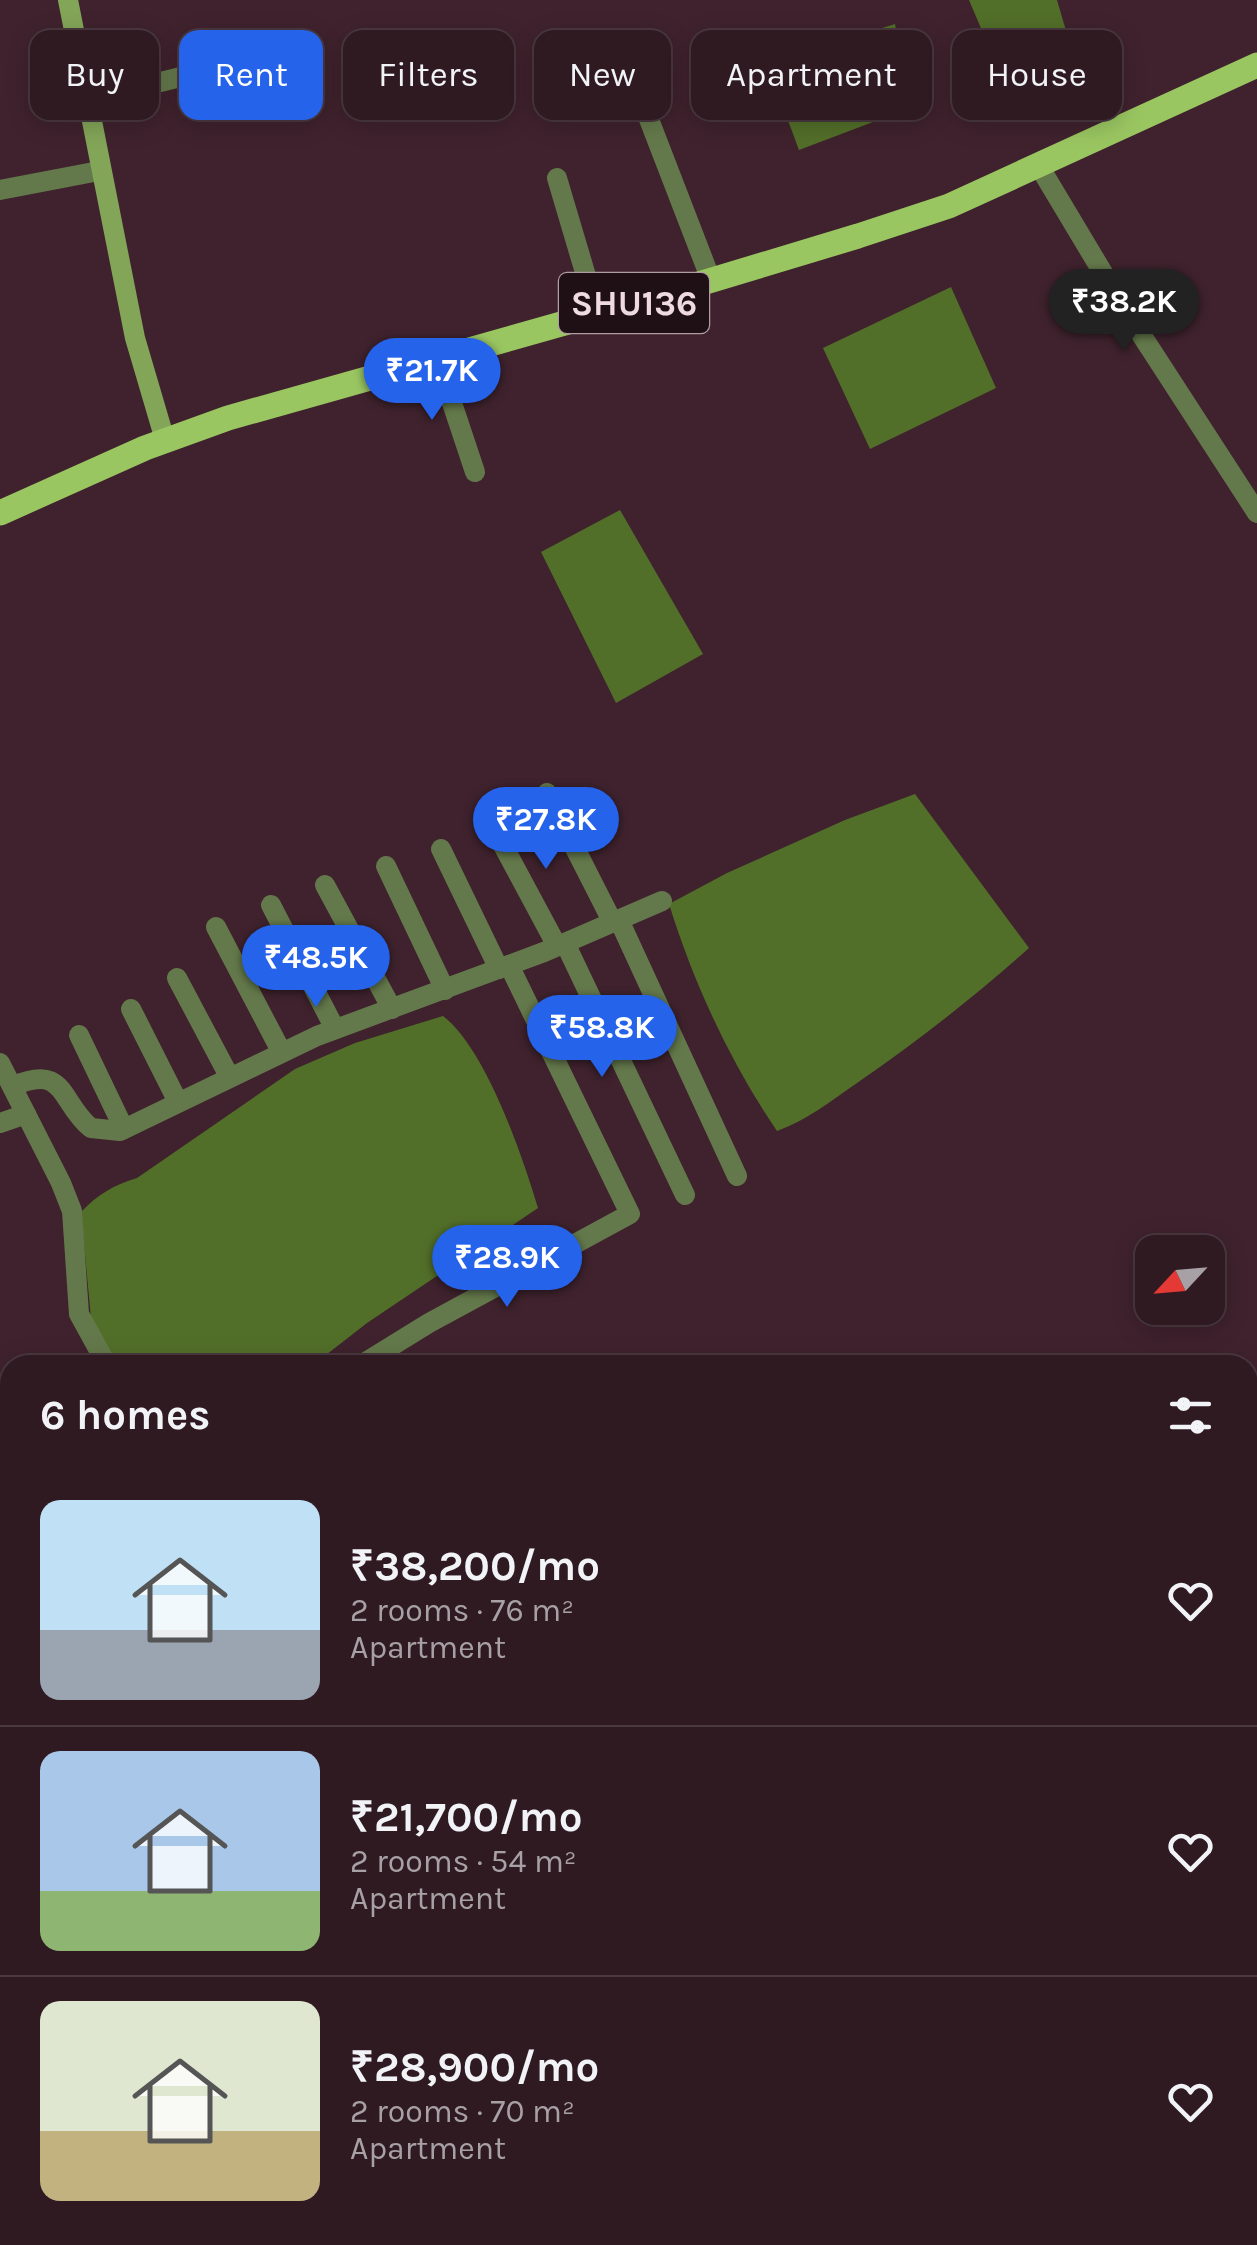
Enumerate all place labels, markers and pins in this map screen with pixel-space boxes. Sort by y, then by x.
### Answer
pin: ₹38.2K [1043,269,1205,354]
pin: ₹21.7K [351,338,513,423]
pin: ₹27.8K [465,787,627,872]
pin: ₹48.5K [235,925,397,1010]
pin: ₹58.8K [521,995,683,1080]
pin: ₹28.9K [426,1225,588,1310]

